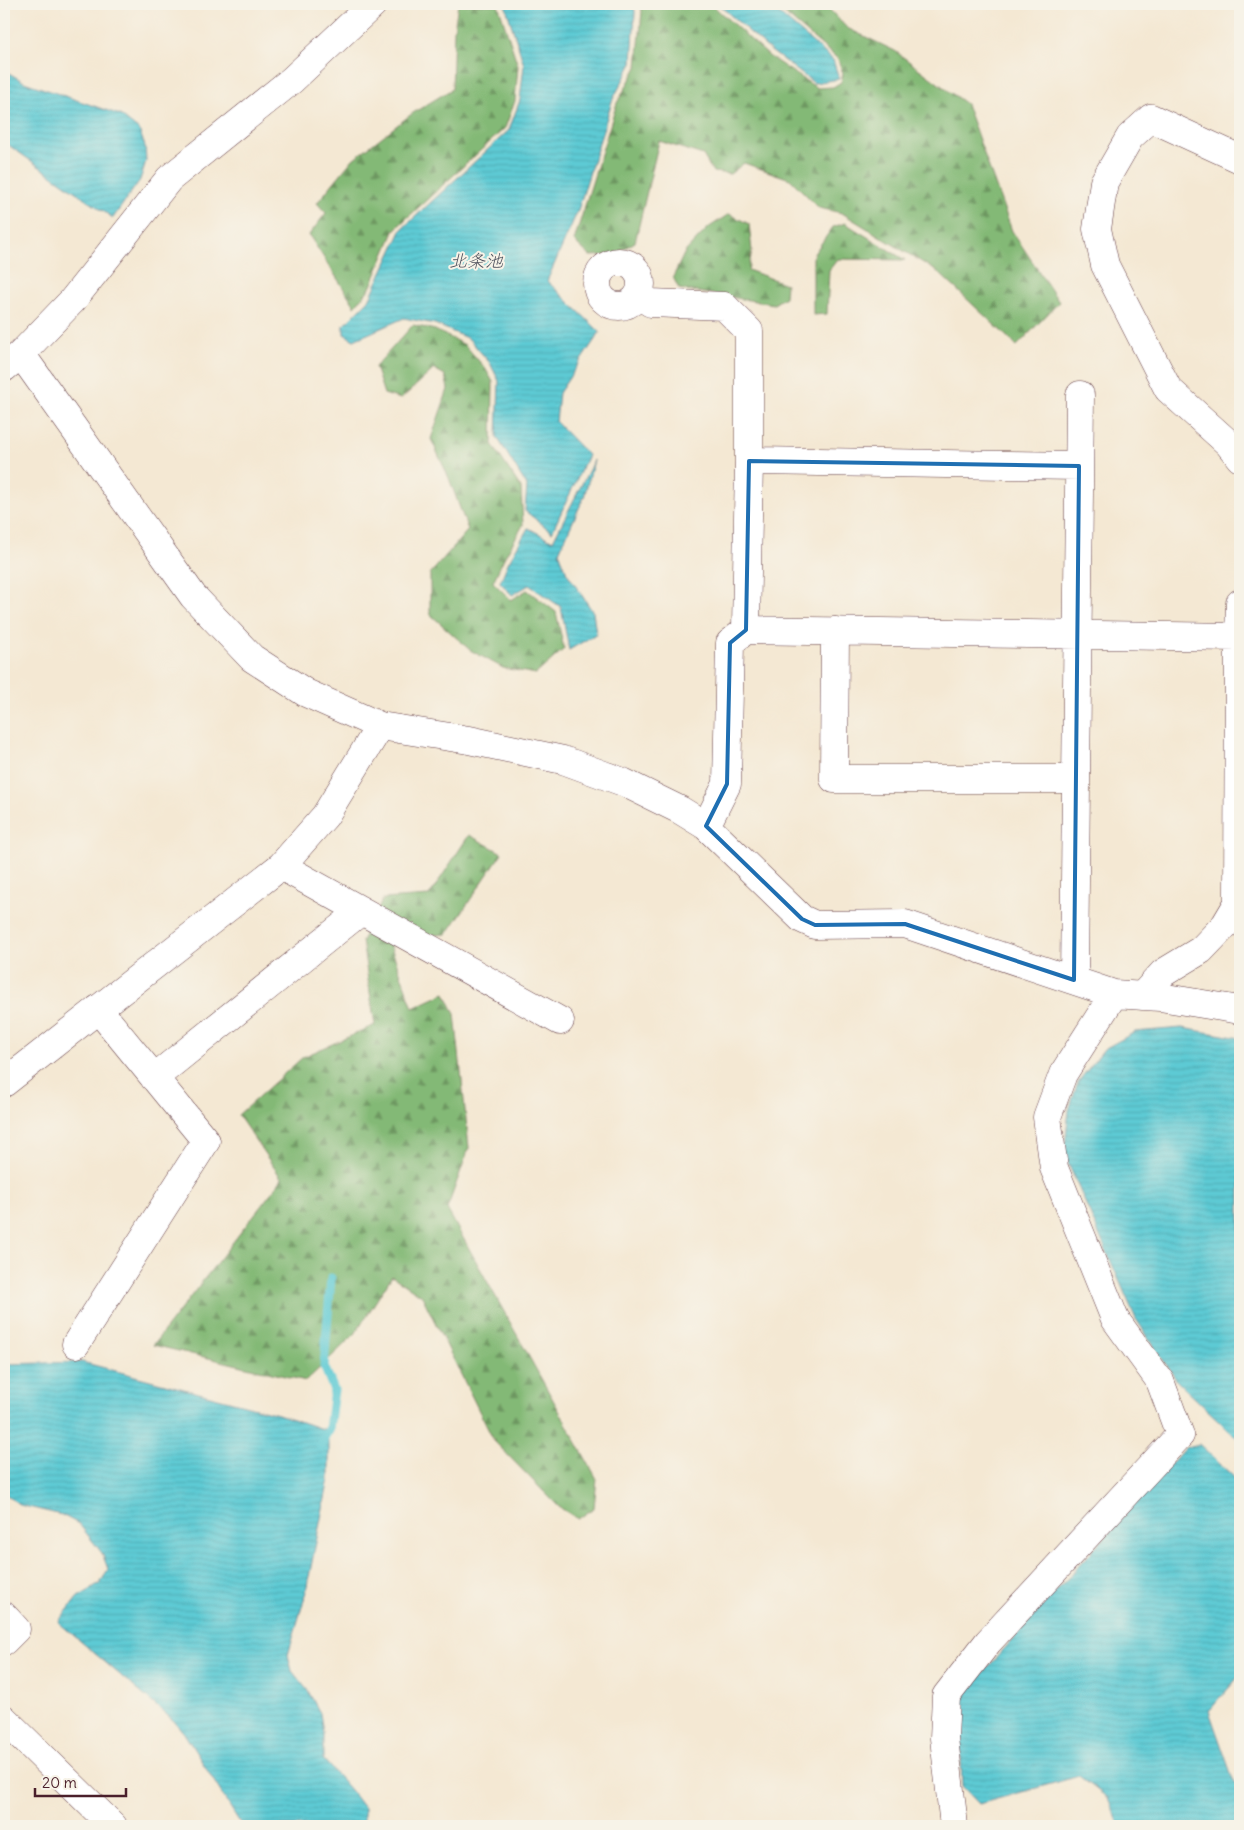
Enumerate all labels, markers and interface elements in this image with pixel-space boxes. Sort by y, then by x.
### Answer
water label: 北条池 [449,249,504,272]
scale bar [35,1765,126,1797]
text: 20 m [42,1773,77,1792]

